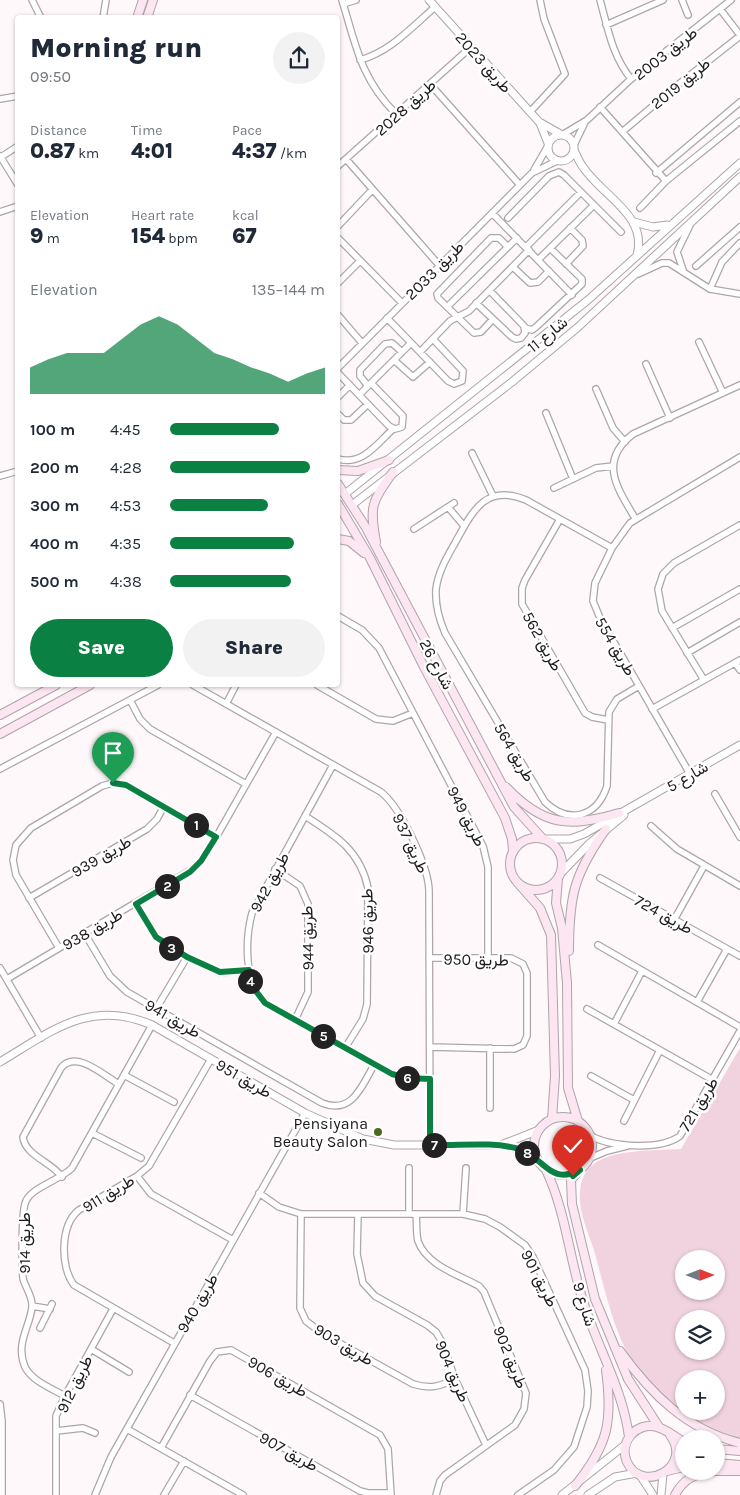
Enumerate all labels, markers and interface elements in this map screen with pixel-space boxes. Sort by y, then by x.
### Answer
street label: طريق 2003 [630,23,702,85]
street label: طريق 2023 [451,28,516,97]
text: Morning run [30,31,202,64]
button: share [273,32,325,84]
street label: طريق 2019 [647,54,715,114]
text: 09:50 [30,67,71,86]
street label: طريق 2028 [371,75,440,140]
text: Distance [30,122,87,139]
text: Time [131,122,162,139]
text: Pace [232,122,262,139]
text: 0.87 [30,139,75,163]
text: 4:01 [131,139,173,163]
text: 4:37 [232,139,277,163]
text: km [75,145,99,162]
text: /km [277,145,307,162]
text: Elevation [30,207,89,224]
text: Heart rate [131,207,194,224]
text: kcal [232,207,259,224]
text: 9 [30,224,43,248]
text: 154 [131,224,165,248]
text: 67 [232,224,257,248]
text: m [43,230,60,247]
text: bpm [165,230,198,247]
street label: طريق 2033 [401,237,468,304]
text: Elevation [30,280,98,299]
text: 135–144 m [252,280,325,299]
street label: شارع 11 [523,312,573,358]
text: 100 m [30,420,75,439]
text: 4:45 [110,420,141,439]
text: 200 m [30,458,79,477]
text: 4:28 [110,458,142,477]
text: 300 m [30,496,79,515]
text: 4:53 [110,496,141,515]
text: 400 m [30,534,79,553]
text: 4:35 [110,534,141,553]
text: 500 m [30,572,79,591]
text: 4:38 [110,572,142,591]
street label: طريق 562 [518,608,567,675]
street label: طريق 554 [590,613,640,680]
button: Save [30,619,173,677]
button: Share [183,619,325,677]
street label: شارع 26 [414,636,458,694]
street label: طريق 564 [489,719,539,786]
pin [92,732,134,783]
icon: arrive [99,739,127,767]
street label: شارع 5 [663,757,712,798]
street label: طريق 949 [442,783,490,850]
street label: طريق 937 [388,810,433,877]
pin: 1 [184,812,208,838]
text: 1 [194,817,199,834]
street label: طريق 939 [68,832,135,882]
street label: طريق 942 [246,849,294,916]
pin: 2 [154,874,180,898]
text: 2 [163,878,172,895]
street label: طريق 946 [357,888,379,954]
street label: طريق 724 [631,891,696,939]
street label: طريق 938 [59,905,126,955]
street label: طريق 944 [297,905,319,971]
pin: 3 [158,936,184,960]
text: 3 [167,940,176,957]
street label: طريق 950 [443,949,509,971]
pin: 4 [238,968,262,994]
text: 4 [246,973,255,990]
street label: طريق 941 [141,995,204,1043]
pin: 5 [310,1024,336,1048]
text: 5 [319,1028,328,1045]
street label: طريق 951 [212,1055,275,1103]
pin: 6 [394,1066,420,1090]
text: 6 [403,1070,412,1087]
street label: طريق 721 [675,1074,723,1135]
place label: Pensiyana Beauty Salon [273,1114,368,1151]
pin [552,1125,594,1176]
marker: Pensiyana Beauty Salon [372,1126,384,1138]
pin: 7 [422,1132,446,1158]
icon: check [559,1132,587,1160]
text: 7 [431,1137,438,1154]
pin: 8 [514,1140,540,1166]
text: 8 [523,1145,532,1162]
street label: طريق 911 [79,1170,138,1217]
street label: طريق 914 [15,1212,35,1274]
street label: طريق 901 [516,1246,562,1311]
north arrow [675,1250,725,1300]
map controls [675,1250,725,1480]
street label: طريق 940 [173,1270,223,1337]
street label: شارع 9 [567,1280,600,1329]
button: layers [675,1310,725,1360]
street label: طريق 903 [310,1319,377,1370]
street label: طريق 902 [488,1323,532,1392]
street label: طريق 904 [430,1337,474,1405]
street label: طريق 912 [52,1352,97,1416]
street label: طريق 906 [244,1352,311,1402]
button: + [675,1370,725,1420]
street label: طريق 907 [256,1428,321,1476]
button: − [675,1430,725,1480]

